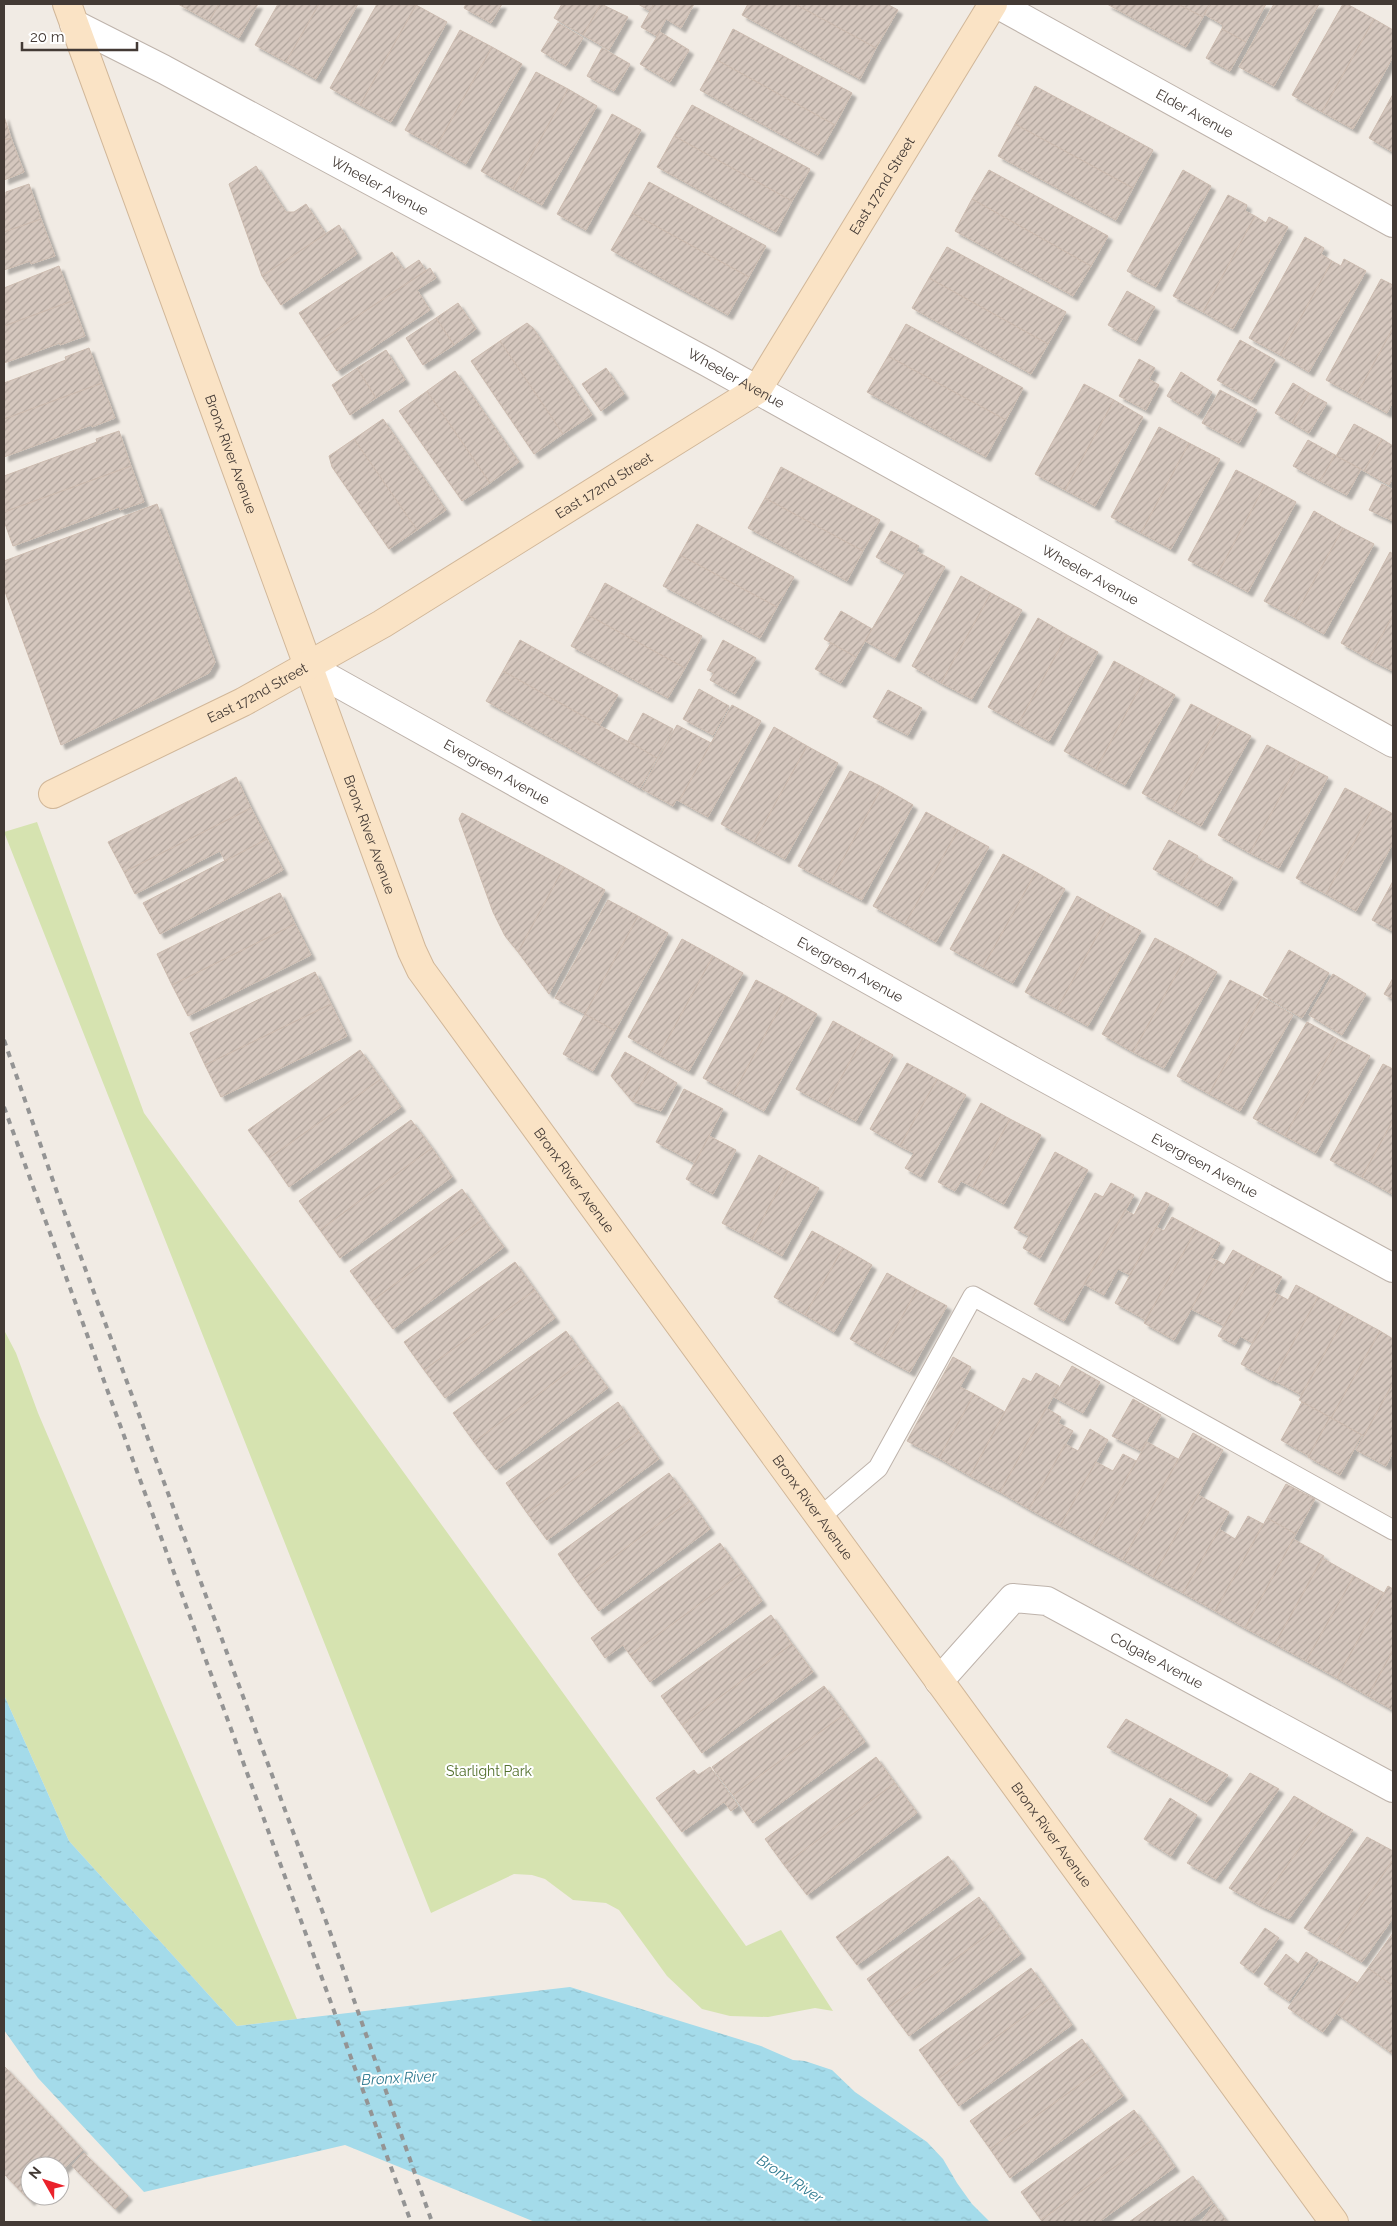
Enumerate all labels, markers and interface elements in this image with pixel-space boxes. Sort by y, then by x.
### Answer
scale bar [22,20,138,52]
text: 20 m [30,28,65,46]
street label: Elder Avenue [1153,86,1236,141]
street label: East 172nd Street [846,134,918,237]
street label: Wheeler Avenue [328,153,431,218]
street label: Wheeler Avenue [685,345,787,411]
street label: Bronx River Avenue [202,392,260,516]
street label: East 172nd Street [552,449,656,522]
street label: Wheeler Avenue [1039,542,1141,608]
street label: East 172nd Street [205,659,310,726]
street label: Evergreen Avenue [441,736,552,808]
street label: Bronx River Avenue [341,773,399,896]
street label: Evergreen Avenue [795,933,906,1005]
street label: Bronx River Avenue [531,1125,618,1236]
street label: Evergreen Avenue [1149,1130,1261,1201]
street label: Bronx River Avenue [769,1452,856,1563]
street label: Colgate Avenue [1108,1629,1206,1692]
park label: Starlight Park [446,1763,533,1779]
street label: Bronx River Avenue [1008,1779,1095,1890]
water label: Bronx River [361,2067,438,2089]
water label: Bronx River [753,2151,827,2208]
north arrow [20,2156,70,2206]
text: N [25,2164,44,2182]

